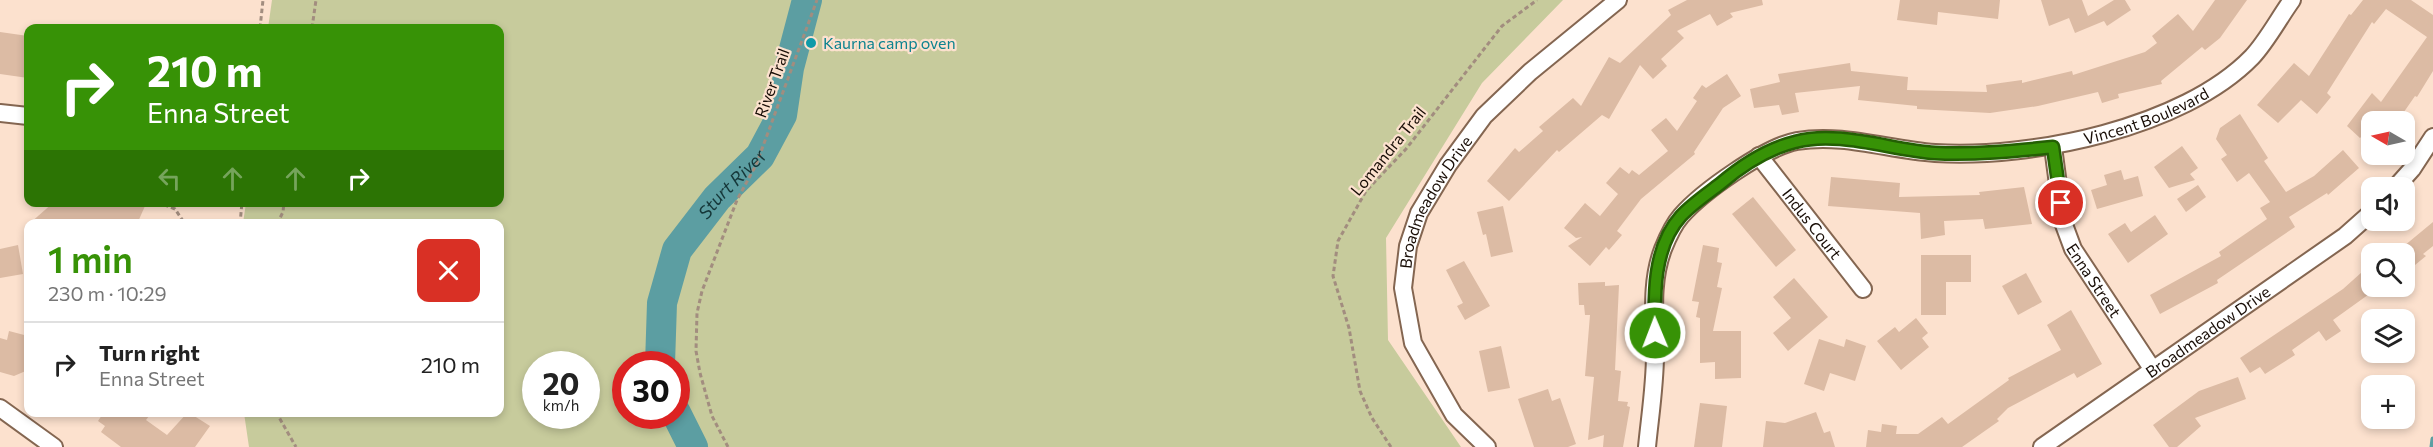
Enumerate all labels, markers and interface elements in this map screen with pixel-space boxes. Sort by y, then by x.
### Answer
place label: Kaurna camp oven [823,33,956,52]
marker: Kaurna camp oven [804,36,818,50]
text: 210 m [147,44,262,96]
street label: River Trail [750,46,793,120]
icon: right [48,48,126,126]
street label: Vincent Boulevard [2082,83,2212,148]
text: Enna Street [147,96,290,129]
street label: Lomandra Trail [1346,102,1429,199]
north arrow [2361,111,2415,165]
map controls [2361,111,2415,429]
street label: Broadmeadow Drive [1395,132,1475,270]
water label: Sturt River [693,146,771,223]
icon: left [153,162,186,195]
icon: ahead [216,162,249,195]
icon: ahead [279,162,312,195]
icon: right [342,162,375,195]
pin [2035,177,2086,228]
button: sound [2361,177,2415,231]
street label: Indus Court [1779,184,1846,263]
icon: arrive [2044,186,2077,219]
text: 1 min [48,236,133,280]
button: close [417,239,480,302]
street label: Enna Street [2063,240,2126,321]
button: search [2361,243,2415,297]
text: 230 m · 10:29 [48,281,167,305]
street label: Broadmeadow Drive [2141,281,2273,381]
position arrow [1623,301,1687,365]
button: layers [2361,309,2415,363]
text: Turn right [99,339,200,366]
icon: right [48,348,81,381]
text: 210 m [421,351,480,378]
speed limit sign: 30 [612,351,690,429]
text: 20 [543,364,579,401]
text: Enna Street [99,366,205,390]
button: + [2361,375,2415,429]
text: km/h [543,396,579,414]

